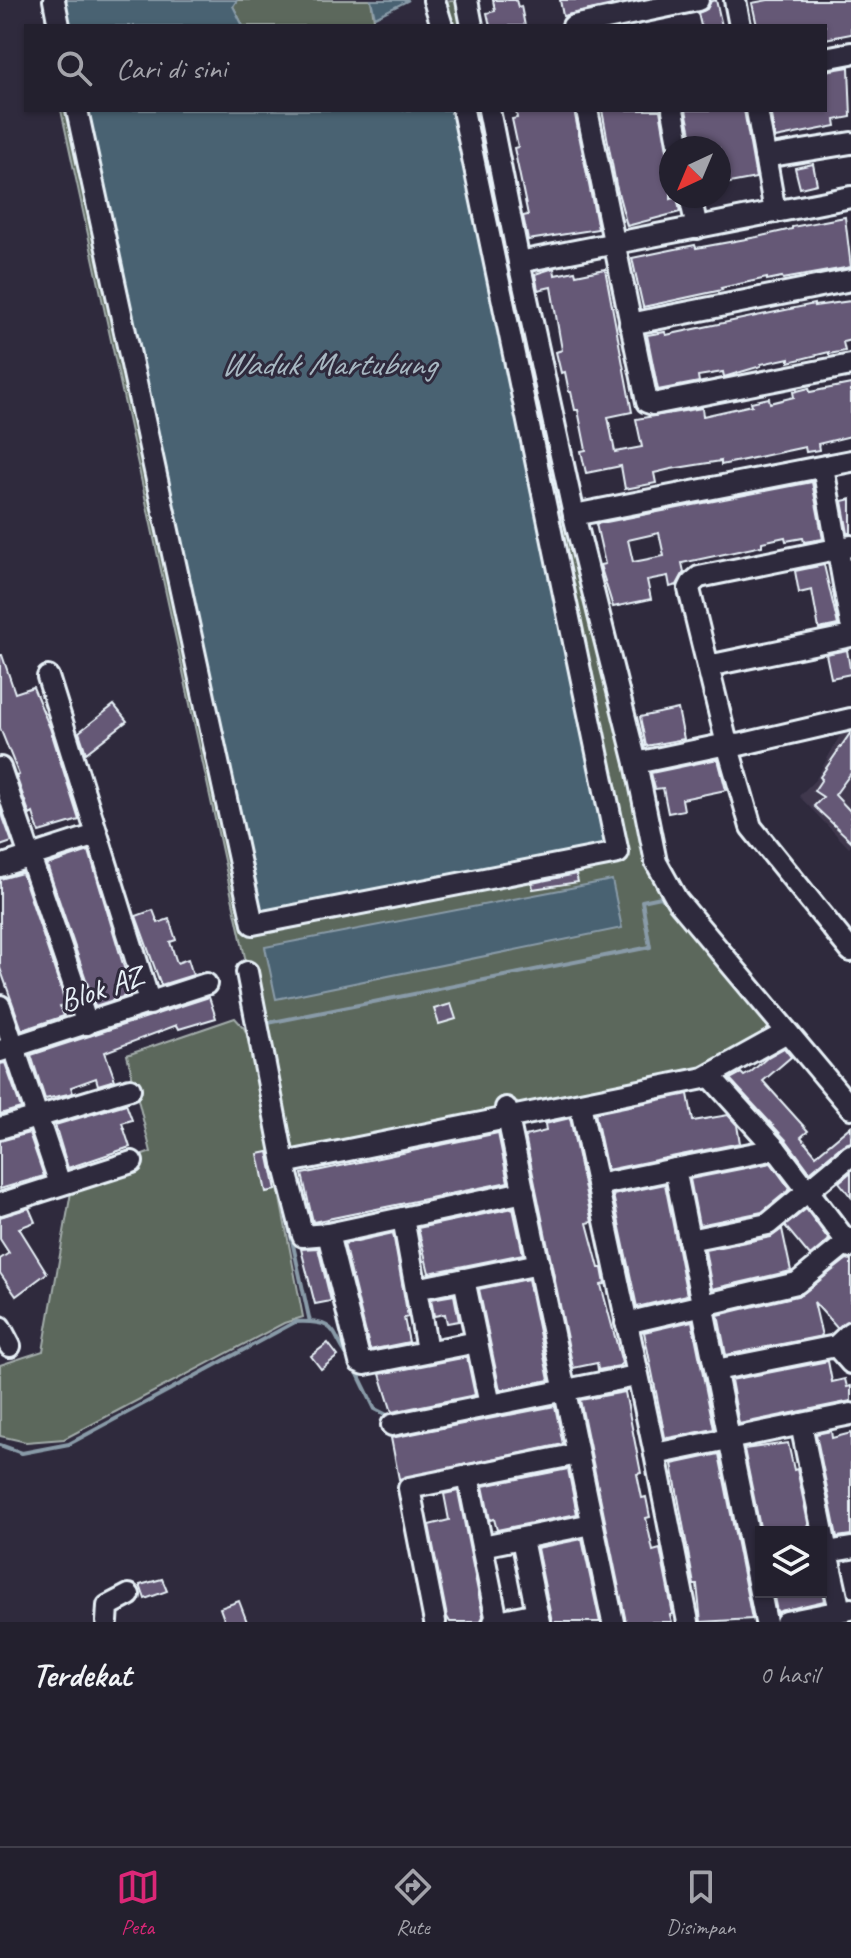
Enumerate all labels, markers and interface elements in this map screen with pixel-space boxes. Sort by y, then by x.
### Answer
search box [24,24,827,112]
icon: search [52,46,96,90]
text: Cari di sini [116,49,227,87]
north arrow [659,136,731,208]
water label: Waduk Martubung [220,342,440,385]
street label: Blok AZ [54,954,152,1021]
map controls [755,1526,827,1598]
button: layers [755,1526,827,1598]
text: Terdekat [32,1653,131,1696]
text: 0 hasil [759,1658,819,1691]
tab: Peta [116,1865,160,1941]
tab: Rute [391,1865,435,1941]
tab: Disimpan [666,1865,735,1941]

